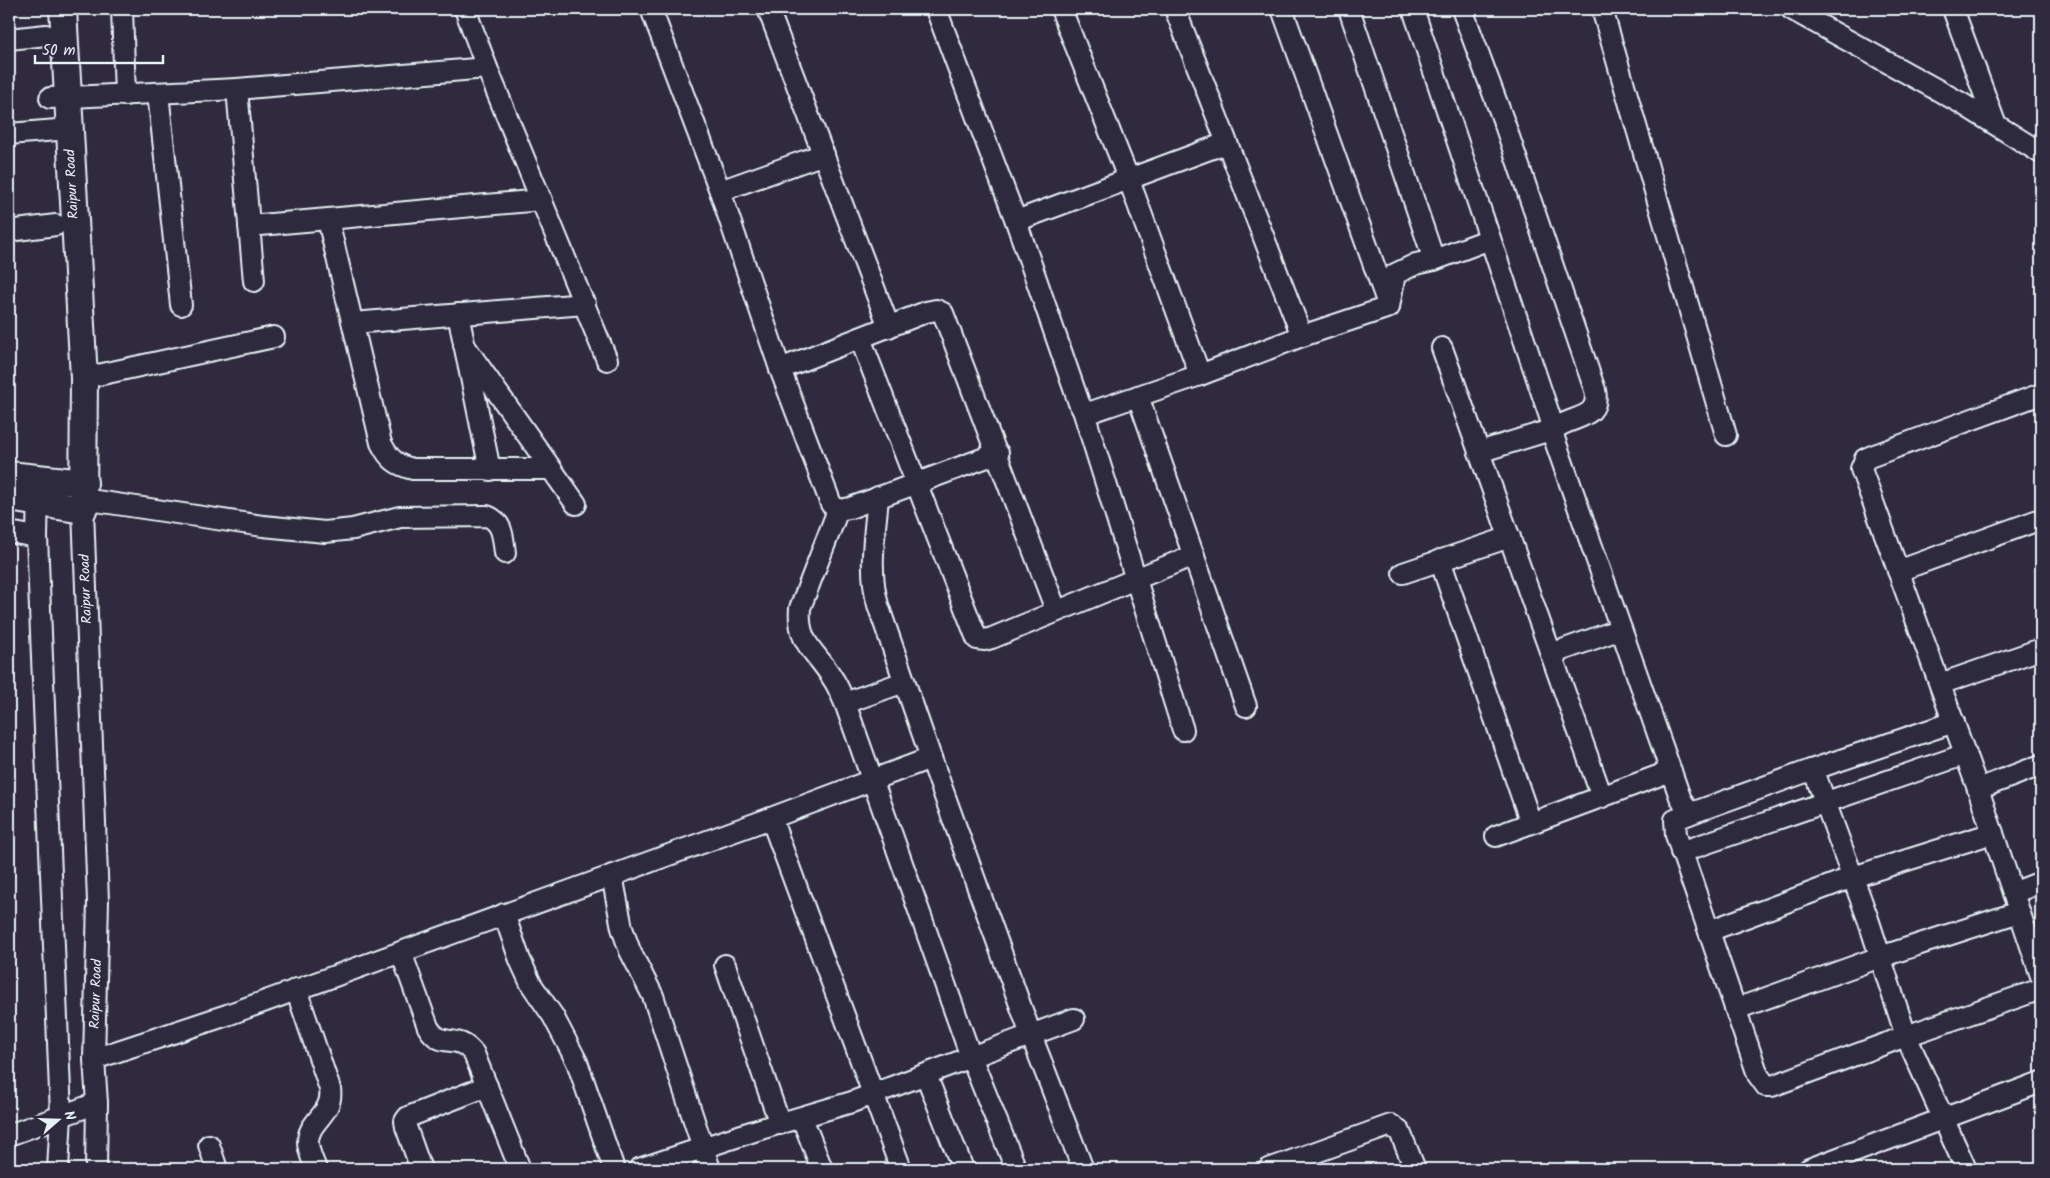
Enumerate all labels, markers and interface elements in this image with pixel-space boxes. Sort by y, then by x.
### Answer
scale bar [35,32,162,64]
text: 50 m [42,39,76,63]
street label: Raipur Road [59,148,85,219]
street label: Raipur Road [74,553,98,624]
street label: Raipur Road [84,958,108,1029]
north arrow [32,1096,82,1146]
text: N [57,1108,81,1124]

